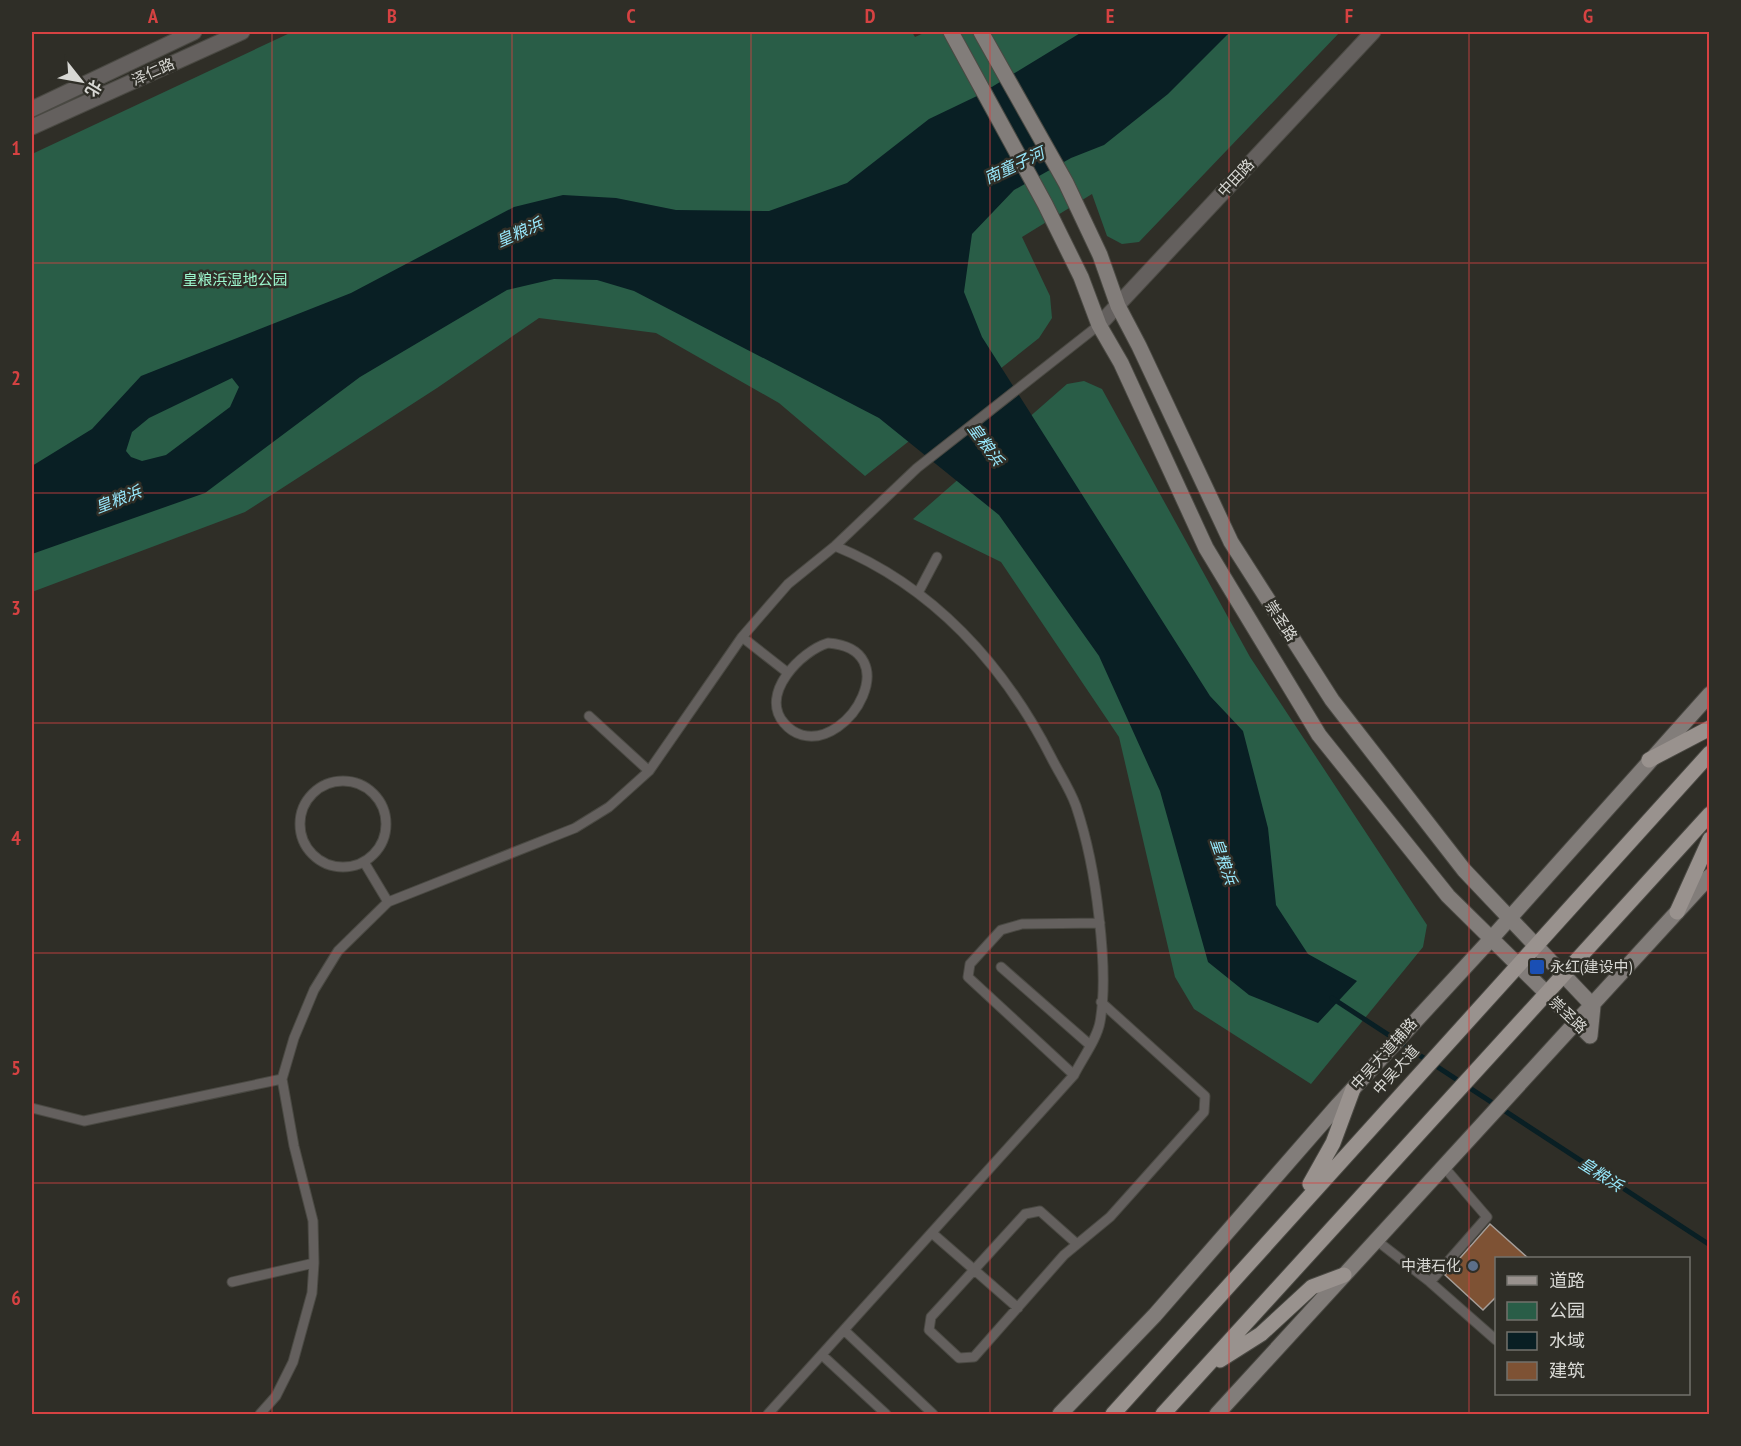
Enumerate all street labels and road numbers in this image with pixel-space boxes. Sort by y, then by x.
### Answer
street label: 泽仁路 [128,54,177,89]
street label: 中田路 [1213,155,1258,201]
street label: 崇圣路 [1261,597,1302,645]
street label: 崇圣路 [1546,992,1591,1037]
street label: 中吴大道辅路 [1347,1015,1421,1093]
street label: 中吴大道 [1369,1042,1423,1098]

